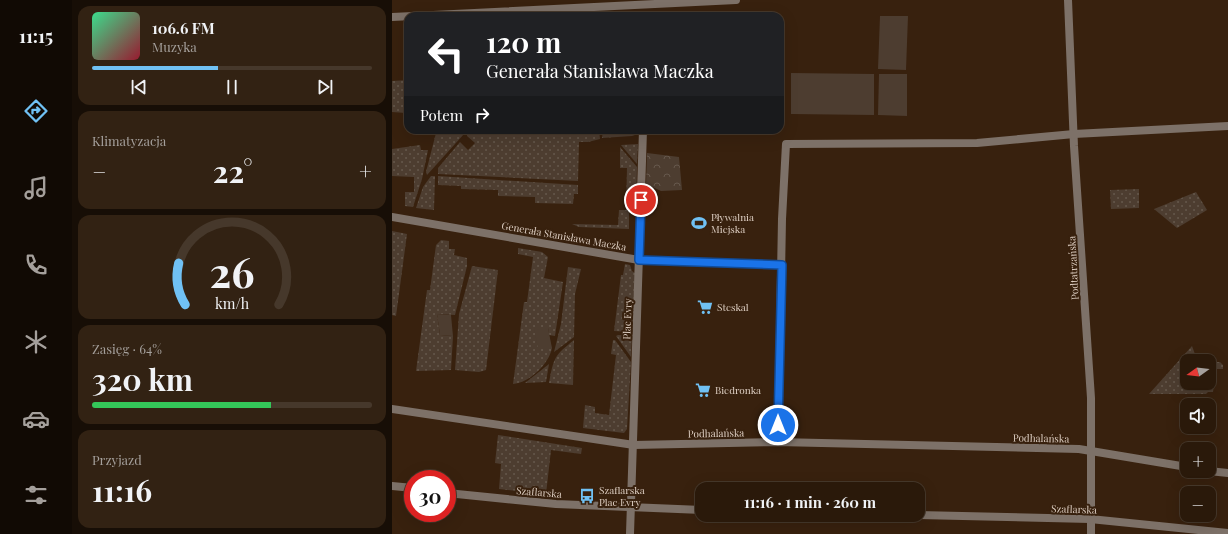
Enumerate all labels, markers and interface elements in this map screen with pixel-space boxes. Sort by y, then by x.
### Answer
text: 106.6 FM [152,18,215,38]
text: 120 m [486,23,561,60]
text: 11:15 [19,24,53,48]
icon: left [420,28,472,80]
text: Muzyka [152,38,197,55]
text: Generała Stanisława Maczka [486,59,714,83]
icon: previous [128,76,150,98]
icon: pause [221,76,243,98]
icon: next [314,76,336,98]
icon: directions [22,97,50,125]
icon: right [471,104,493,126]
text: Potem [420,105,463,125]
text: Klimatyzacja [92,132,166,149]
text: 22° [213,151,253,191]
text: − [92,156,106,186]
text: + [359,156,372,186]
icon: music [22,174,50,202]
pin [624,183,658,217]
icon: arrive [630,189,652,211]
place label: Pływalnia Miejska [711,210,754,236]
sports icon: Pływalnia Miejska [690,214,708,232]
street label: Generała Stanisława Maczka [501,218,628,254]
street label: Podtatrzańska [1064,236,1082,300]
text: 26 [209,243,255,298]
icon: phone [22,251,50,279]
text: km/h [215,294,250,313]
street label: Plac Evry [619,298,635,340]
supermarket icon: Steskal [696,298,714,316]
place label: Steskal [717,300,749,314]
icon: climate [22,328,50,356]
text: Zasięg · 64% [92,340,162,357]
north arrow [1180,354,1216,390]
map controls [1180,354,1216,522]
text: 320 km [92,359,193,399]
supermarket icon: Biedronka [694,381,712,399]
place label: Biedronka [715,383,761,397]
button: sound [1180,398,1216,434]
position arrow [757,404,799,446]
icon: car [22,405,50,433]
street label: Podhalańska [688,426,744,440]
street label: Podhalańska [1013,431,1069,445]
button: + [1180,442,1216,478]
text: Przyjazd [92,451,142,468]
text: 11:16 [92,470,152,510]
speed limit sign: 30 [404,470,456,522]
icon: filters [22,481,50,509]
street label: Szaflarska [516,483,562,501]
place label: Szaflarska Plac Evry [599,483,645,509]
button: − [1180,486,1216,522]
bus stop icon: Szaflarska Plac Evry [578,487,596,505]
text: 11:16 · 1 min · 260 m [744,492,876,512]
street label: Szaflarska [1051,501,1097,517]

